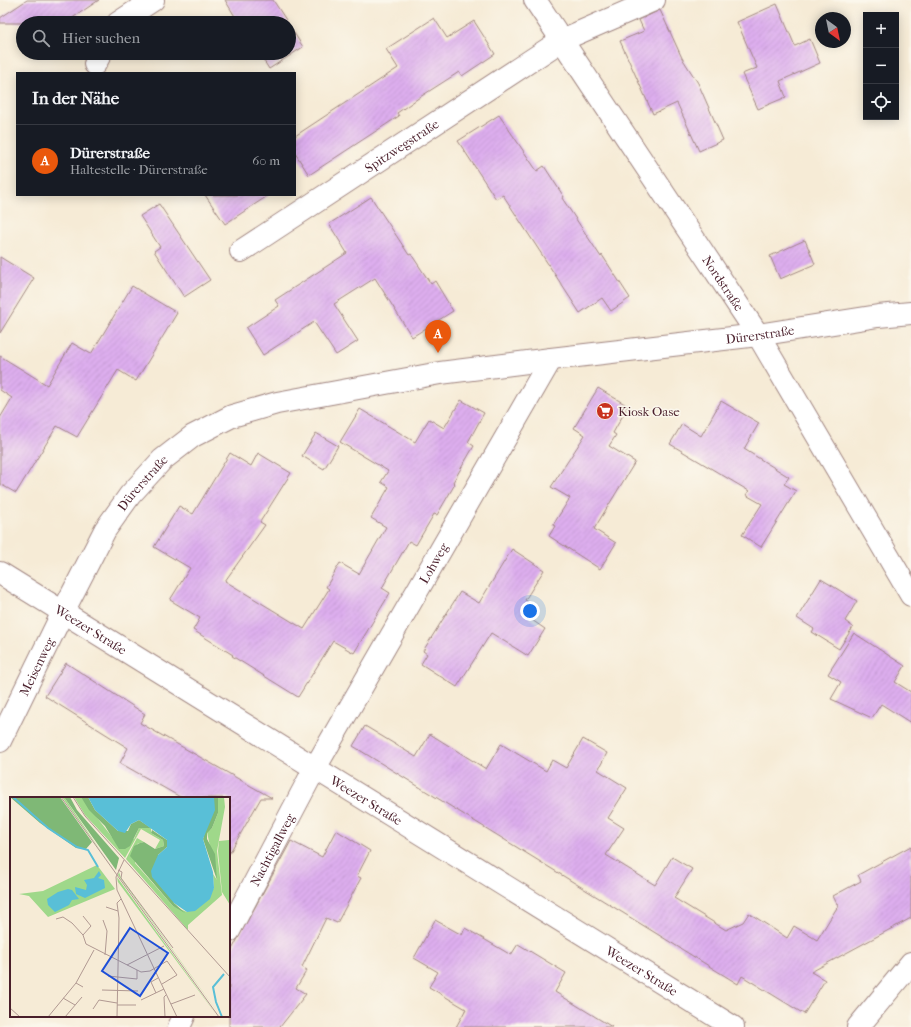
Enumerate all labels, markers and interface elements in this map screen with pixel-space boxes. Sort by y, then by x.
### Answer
north arrow [815,12,851,48]
map controls [863,12,899,120]
button: + [863,12,899,48]
search box [16,16,296,60]
icon: search [30,27,52,49]
text: Hier suchen [62,29,140,47]
button: − [863,48,899,84]
button: locate [863,84,899,120]
text: In der Nähe [32,88,119,108]
street label: Spitzwegstraße [362,116,442,176]
text: Dürerstraße [70,144,150,162]
text: A [41,153,49,168]
text: 60 m [252,153,280,168]
text: Haltestelle · Dürerstraße [70,162,208,177]
street label: Nordstraße [699,253,747,314]
pin: A [425,320,451,353]
street label: Dürerstraße [725,322,796,347]
supermarket icon: Kiosk Oase [595,401,615,421]
place label: Kiosk Oase [618,404,680,419]
street label: Dürerstraße [114,451,171,514]
street label: Lohweg [416,539,452,586]
street label: Weezer Straße [51,601,130,658]
your location [520,601,540,621]
street label: Meisenweg [16,634,58,698]
street label: Weezer Straße [327,772,405,829]
inset map [10,797,230,1017]
street label: Nachtigallweg [247,810,298,889]
street label: Weezer Straße [602,943,681,999]

